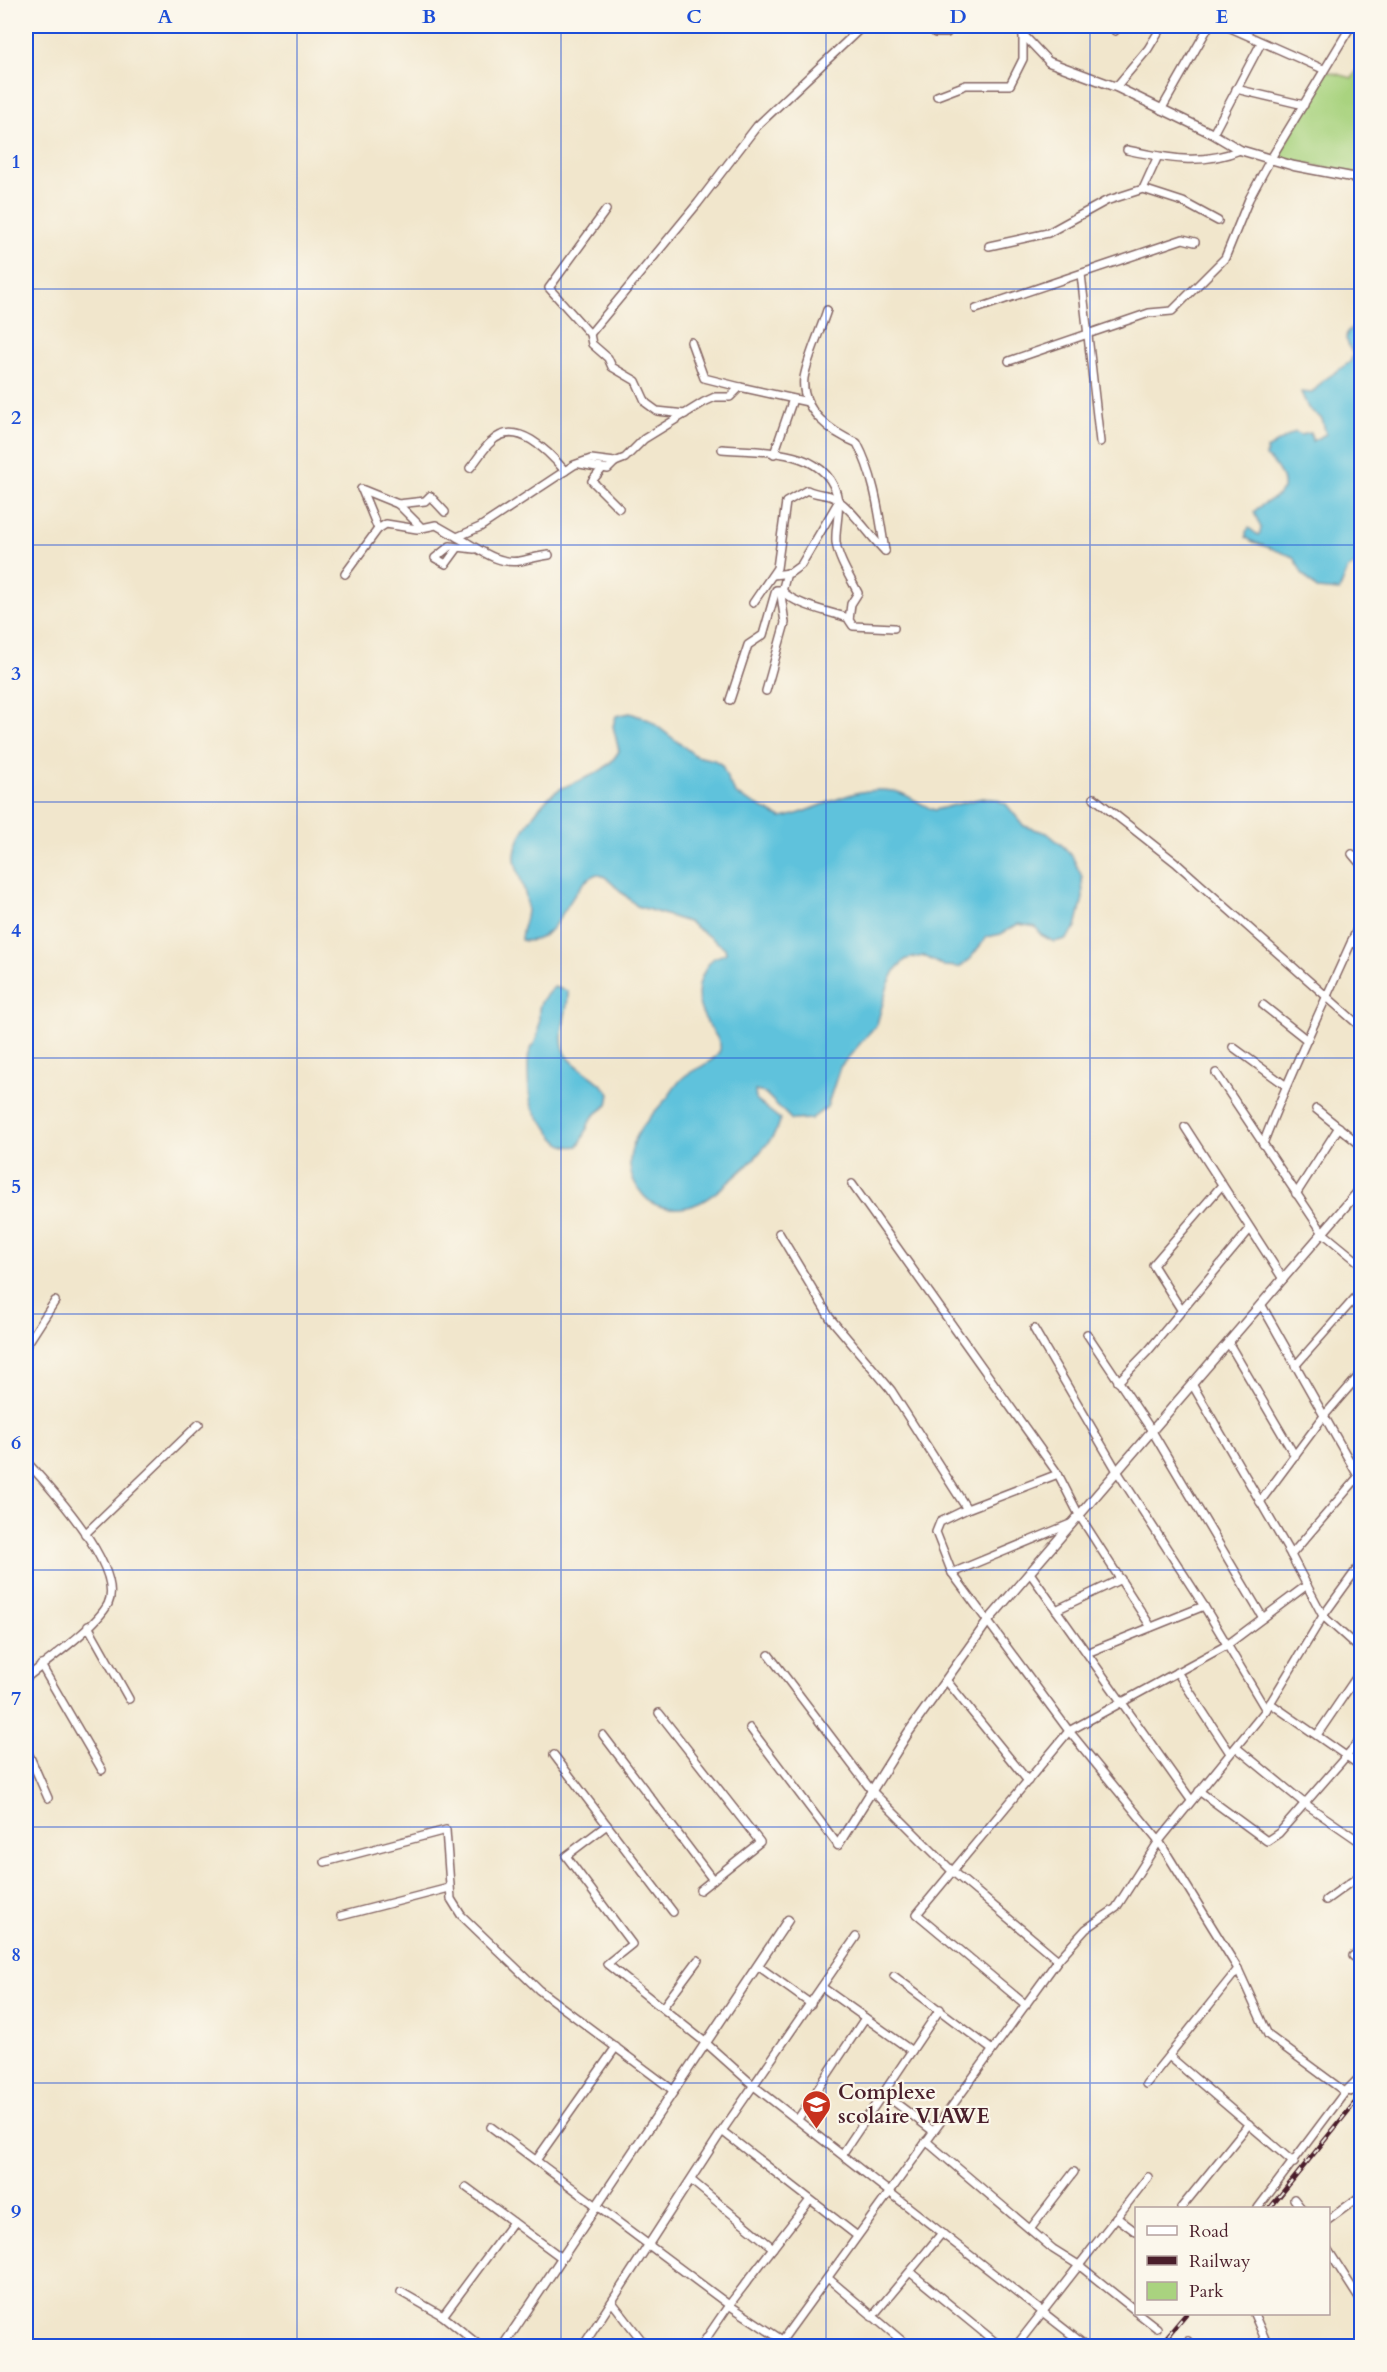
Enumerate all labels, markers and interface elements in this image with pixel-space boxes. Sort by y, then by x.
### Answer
text: A [157,3,173,30]
text: B [422,3,436,30]
text: C [686,3,702,30]
text: D [949,3,967,30]
text: E [1216,3,1228,30]
text: 1 [11,148,21,175]
text: 2 [11,404,21,431]
text: 3 [11,660,21,687]
text: 4 [11,917,21,944]
text: 5 [11,1173,21,1200]
text: 6 [11,1429,21,1456]
text: 7 [11,1685,21,1712]
text: 8 [11,1941,21,1968]
place label: Complexe scolaire VIAWE [838,2078,990,2131]
school or university icon: Complexe scolaire VIAWE [801,2088,833,2130]
text: 9 [11,2198,21,2225]
legend [1135,2207,1330,2315]
text: Road [1189,2219,1229,2244]
text: Railway [1189,2249,1251,2274]
text: Park [1189,2279,1224,2304]

